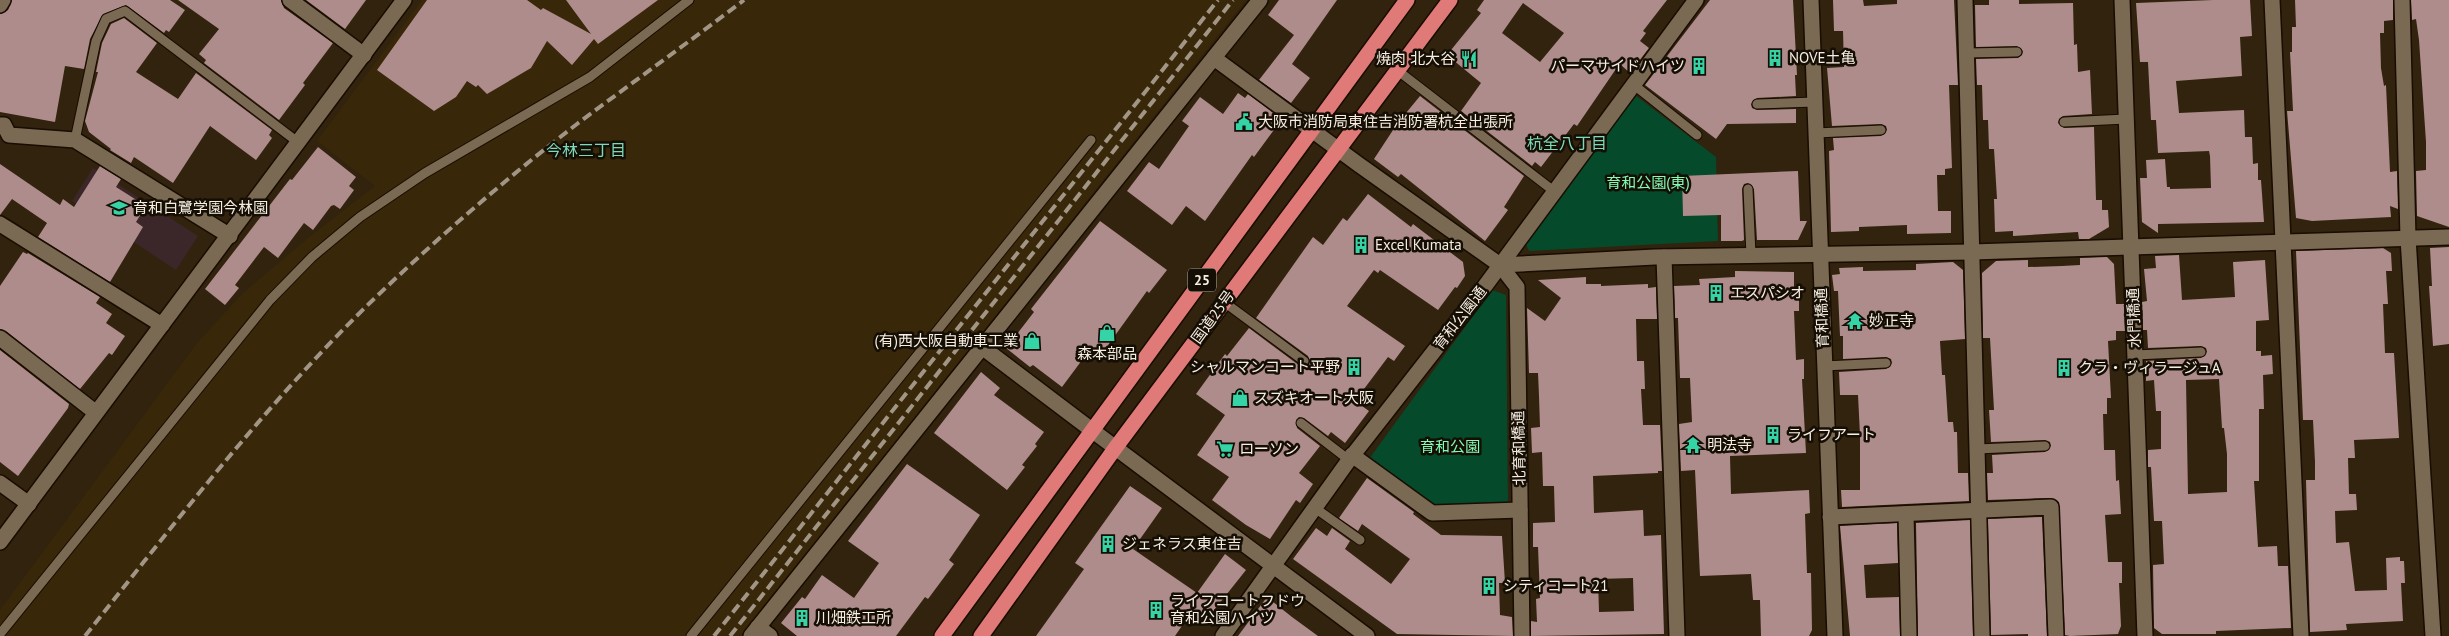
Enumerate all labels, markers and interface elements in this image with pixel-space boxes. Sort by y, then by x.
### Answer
building icon: NOVE土亀 [1765,48,1785,68]
place label: NOVE土亀 [1789,48,1856,67]
place label: 焼肉 北大谷 [1376,49,1455,68]
restaurant icon: 焼肉 北大谷 [1459,49,1479,69]
place label: パーマサイドハイツ [1550,56,1685,75]
building icon: パーマサイドハイツ [1689,56,1709,76]
public building icon: 大阪市消防局東住吉消防署杭全出張所 [1234,112,1254,132]
place label: 大阪市消防局東住吉消防署杭全出張所 [1258,112,1513,131]
district label: 杭全八丁目 [1527,133,1607,153]
district label: 今林三丁目 [546,140,626,160]
park label: 育和公園(東) [1606,173,1690,192]
school or university icon: 育和白鷺学園今林園 [109,198,129,218]
place label: 育和白鷺学園今林園 [133,198,268,217]
building icon: Excel Kumata [1351,235,1371,255]
place label: Excel Kumata [1375,235,1462,254]
road number: 25 [1188,268,1216,292]
street label: 育和公園通 [1429,282,1490,353]
building icon: エスパシオ [1706,283,1726,303]
place label: エスパシオ [1730,283,1805,302]
street label: 国道25号 [1187,286,1238,347]
street label: 育和橋通 [1811,288,1832,348]
street label: 水門橋通 [2123,288,2144,348]
temple icon: 妙正寺 [1845,311,1865,331]
place label: 妙正寺 [1869,311,1914,330]
shop icon: 森本部品 [1097,323,1117,343]
place label: (有)西大阪自動車工業 [875,331,1018,350]
shop icon: (有)西大阪自動車工業 [1022,331,1042,351]
place label: 森本部品 [1077,344,1137,363]
place label: シャルマンコート平野 [1190,357,1340,376]
building icon: シャルマンコート平野 [1344,357,1364,377]
building icon: クラ・ヴィラージュA [2054,358,2074,378]
place label: クラ・ヴィラージュA [2078,358,2221,377]
shop icon: スズキオート大阪 [1230,388,1250,408]
place label: スズキオート大阪 [1254,388,1374,407]
street label: 北育和橋通 [1508,410,1529,486]
building icon: ライフアート [1763,425,1783,445]
place label: ライフアート [1787,425,1876,444]
temple icon: 明法寺 [1683,435,1703,455]
place label: 明法寺 [1707,435,1752,454]
park label: 育和公園 [1420,437,1480,456]
supermarket icon: ローソン [1215,439,1235,459]
place label: ローソン [1239,439,1299,458]
building icon: ジェネラス東住吉 [1098,534,1118,554]
place label: ジェネラス東住吉 [1122,534,1242,553]
building icon: シティコート21 [1479,576,1499,596]
place label: シティコート21 [1503,576,1608,595]
place label: ライフコートフドウ 育和公園ハイツ [1170,591,1305,627]
building icon: ライフコートフドウ 育和公園ハイツ [1146,600,1166,620]
building icon: 川畑鉄工所 [792,608,812,628]
place label: 川畑鉄工所 [816,608,891,627]

